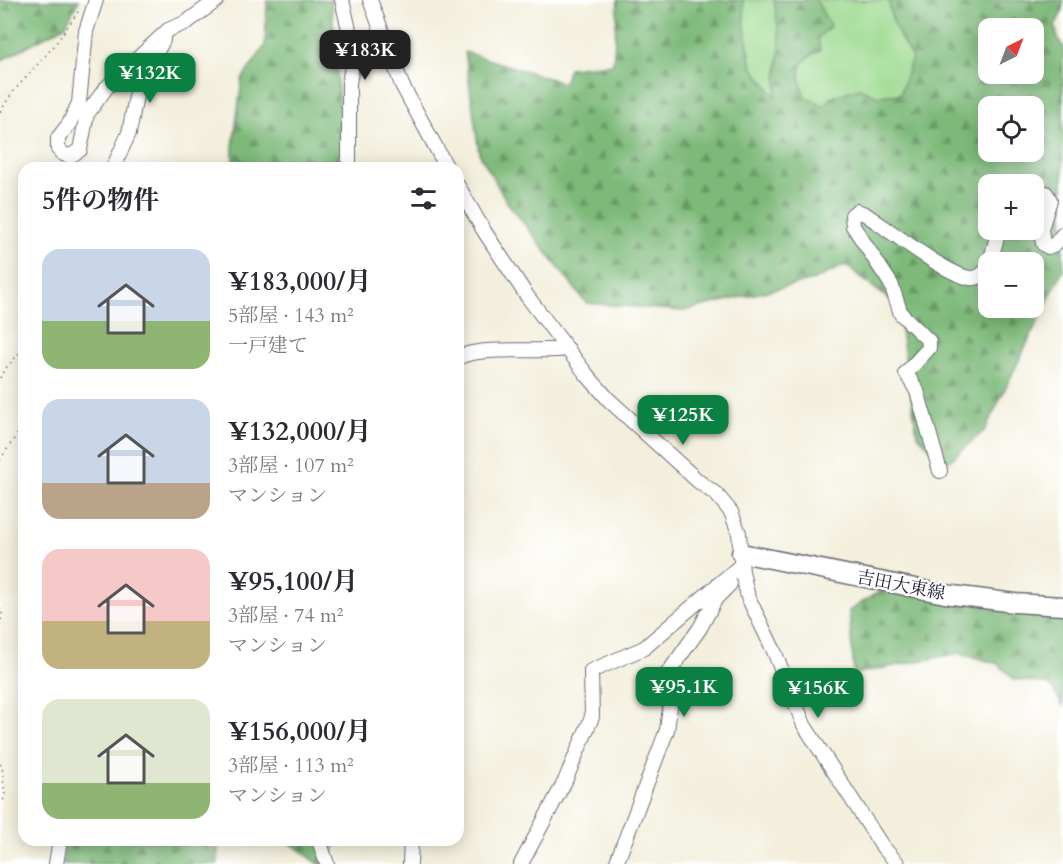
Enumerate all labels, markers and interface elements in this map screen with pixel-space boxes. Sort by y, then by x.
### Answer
north arrow [978,18,1044,84]
map controls [978,18,1044,318]
pin: ¥183K [323,30,407,81]
text: ¥183K [334,36,396,63]
pin: ¥132K [108,53,192,104]
text: ¥132K [119,59,181,86]
button: locate [978,96,1044,162]
button: + [978,174,1044,240]
icon: filters [407,182,440,215]
text: 5件の物件 [42,183,159,218]
button: − [978,252,1044,318]
text: ¥183,000/月 [228,264,371,299]
icon: home [90,273,162,345]
text: 5部屋 · 143 m² [228,302,354,329]
text: 一戸建て [228,332,308,359]
pin: ¥125K [641,395,725,446]
text: ¥125K [652,401,714,428]
text: ¥132,000/月 [228,414,371,449]
icon: home [90,423,162,495]
text: 3部屋 · 107 m² [228,452,354,479]
text: マンション [228,482,327,509]
text: ¥95,100/月 [228,564,358,599]
street label: 吉田大東線 [854,565,947,606]
icon: home [90,573,162,645]
text: 3部屋 · 74 m² [228,602,344,629]
text: マンション [228,632,327,659]
pin: ¥95.1K [635,667,733,718]
pin: ¥156K [776,668,860,719]
text: ¥95.1K [650,673,718,700]
text: ¥156K [787,674,849,701]
text: ¥156,000/月 [228,714,371,749]
icon: home [90,723,162,795]
text: 3部屋 · 113 m² [228,752,354,779]
text: マンション [228,782,327,809]

